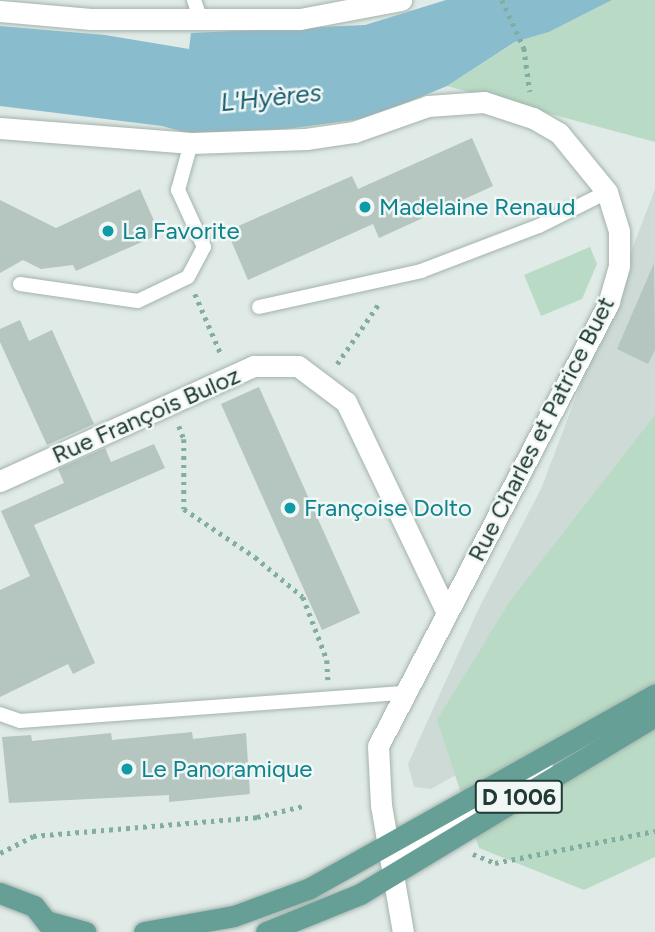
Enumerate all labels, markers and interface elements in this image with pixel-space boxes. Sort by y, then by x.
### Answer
water label: L'Hyères [219,77,323,119]
place label: Madelaine Renaud [379,193,575,221]
marker: Madelaine Renaud [357,199,373,215]
place label: La Favorite [122,217,240,245]
marker: La Favorite [100,223,116,239]
street label: Rue Charles et Patrice Buet [462,292,620,566]
street label: Rue François Buloz [48,361,244,469]
place label: Françoise Dolto [304,494,472,522]
marker: Françoise Dolto [282,500,298,516]
place label: Le Panoramique [141,755,312,783]
marker: Le Panoramique [119,761,135,777]
road number: D 1006 [474,778,564,817]

